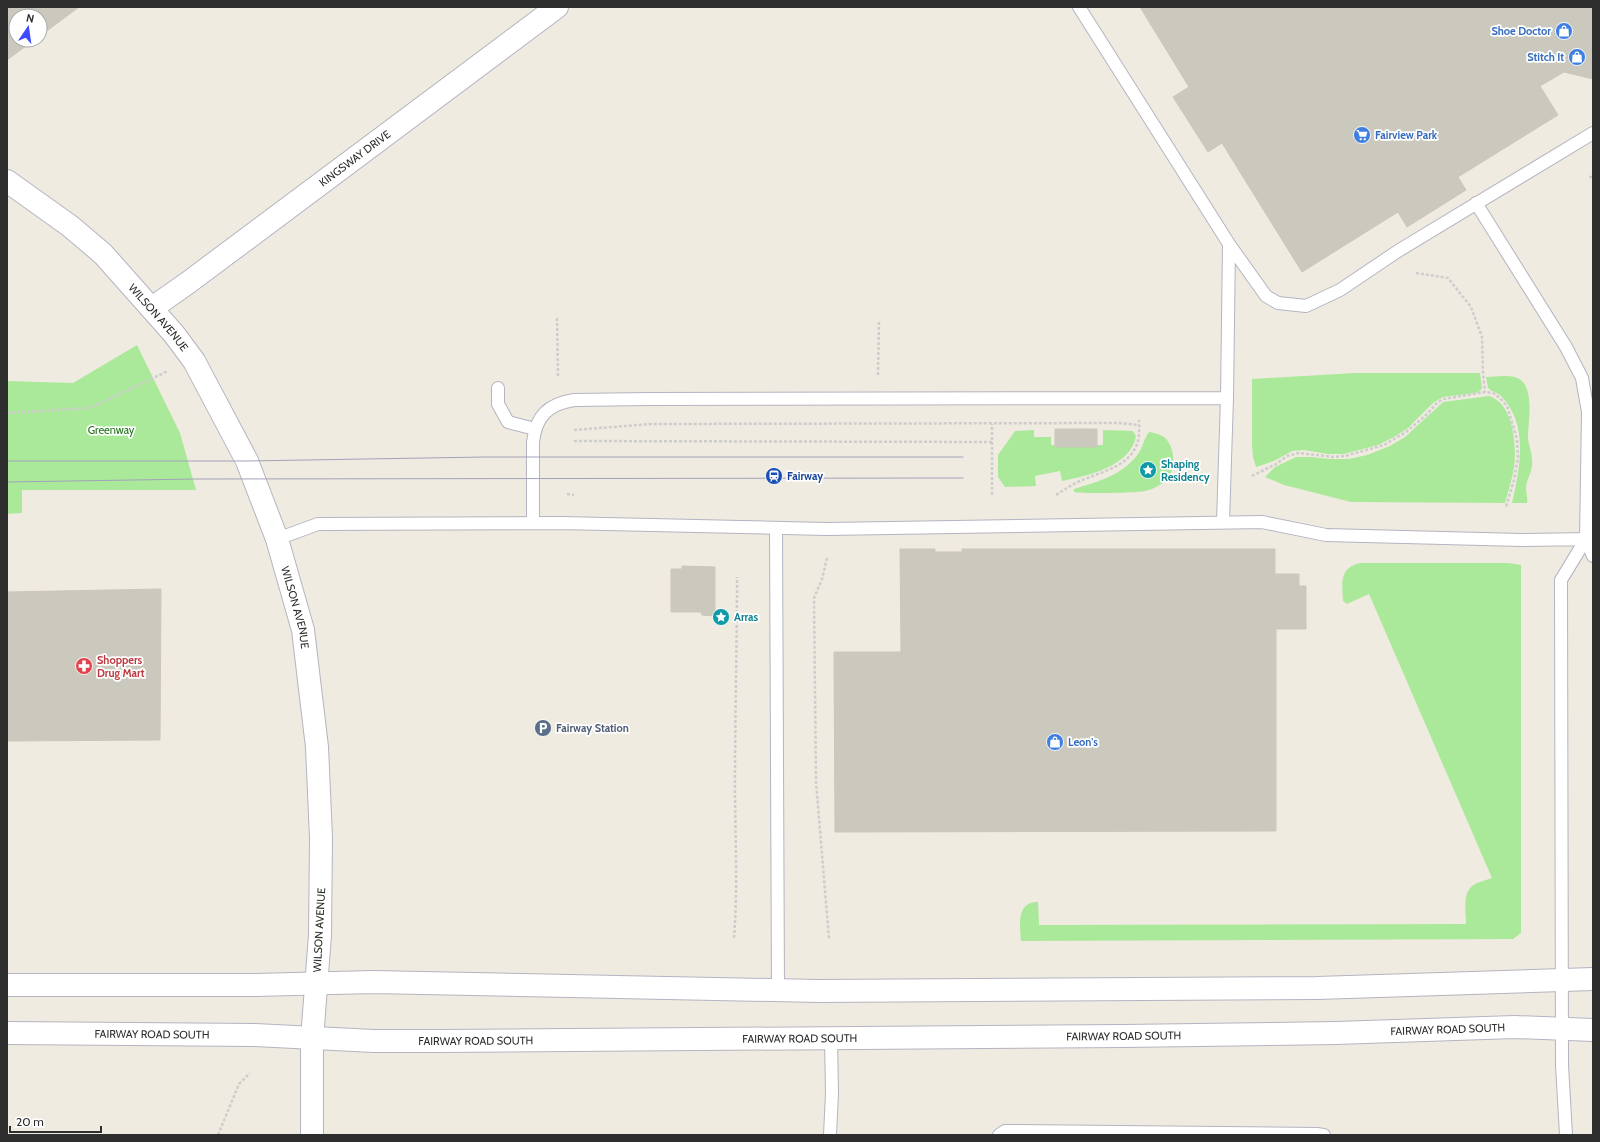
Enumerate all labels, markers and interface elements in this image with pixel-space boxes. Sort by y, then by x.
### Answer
north arrow [8,8,48,48]
text: N [25,11,36,26]
shop icon: Shoe Doctor [1554,21,1574,41]
place label: Shoe Doctor [1491,24,1551,38]
shop icon: Stitch It [1567,47,1587,67]
place label: Stitch It [1527,50,1564,64]
supermarket icon: Fairview Park [1352,125,1372,145]
street label: KINGSWAY DRIVE [316,127,393,189]
place label: Fairview Park [1375,128,1438,142]
street label: WILSON AVENUE [126,281,191,354]
park label: Greenway [88,423,135,437]
place label: Shaping Residency [1161,457,1210,484]
place icon: Shaping Residency [1138,460,1158,480]
station icon: Fairway [764,466,784,486]
place label: Fairway [787,469,823,483]
street label: WILSON AVENUE [278,565,312,649]
place icon: Arras [711,607,731,627]
place label: Arras [734,610,759,624]
place label: Shoppers Drug Mart [97,653,145,680]
pharmacy icon: Shoppers Drug Mart [74,656,94,676]
parking icon: Fairway Station [533,718,553,738]
place label: Fairway Station [556,721,629,735]
shop icon: Leon's [1045,732,1065,752]
place label: Leon's [1068,735,1098,749]
street label: WILSON AVENUE [310,887,328,973]
street label: FAIRWAY ROAD SOUTH [1390,1020,1505,1038]
street label: FAIRWAY ROAD SOUTH [94,1027,210,1042]
street label: FAIRWAY ROAD SOUTH [1066,1028,1181,1043]
street label: FAIRWAY ROAD SOUTH [742,1031,857,1046]
street label: FAIRWAY ROAD SOUTH [418,1033,533,1048]
scale bar [10,1108,101,1134]
text: 20 m [16,1114,44,1129]

